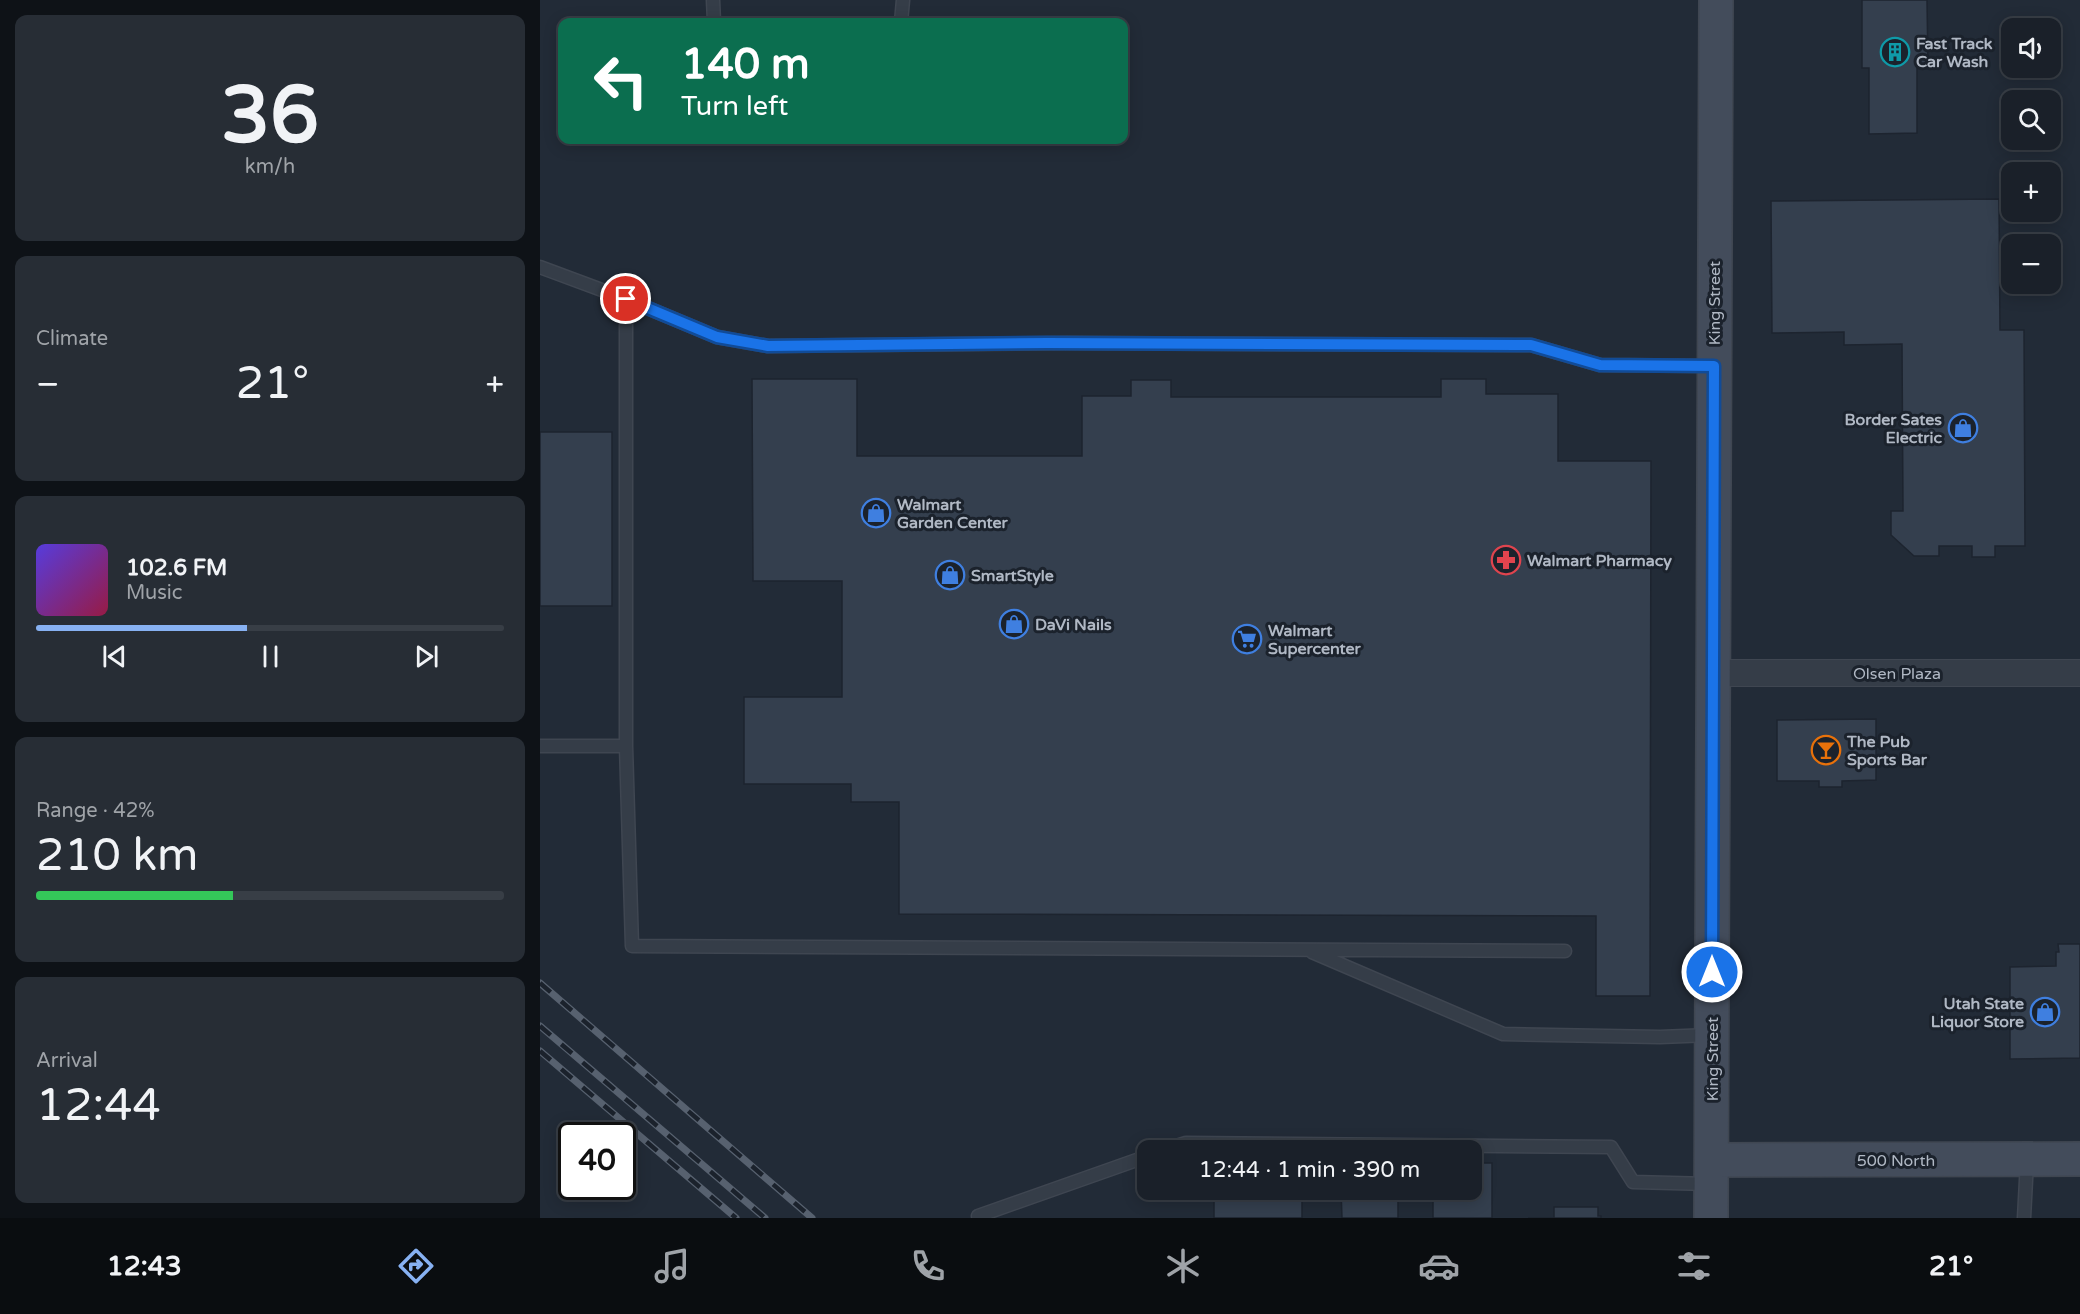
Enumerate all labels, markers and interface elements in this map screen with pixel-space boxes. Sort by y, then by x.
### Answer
map controls [2001,18,2061,294]
button: sound [2001,18,2061,78]
place label: Fast Track Car Wash [1916,34,1993,72]
building icon: Fast Track Car Wash [1879,36,1911,68]
text: 140 m [681,39,810,90]
icon: left [582,42,660,120]
text: 36 [221,69,319,163]
text: Turn left [681,90,788,123]
button: search [2001,90,2061,150]
text: km/h [245,155,295,179]
button: + [2001,162,2061,222]
button: − [2001,234,2061,294]
street label: King Street [1705,261,1725,345]
pin [600,273,651,324]
icon: arrive [609,282,642,315]
text: Climate [36,327,108,351]
text: 21° [236,357,309,411]
text: − [36,365,60,404]
text: + [485,365,504,404]
place label: Border Sates Electric [1845,410,1942,448]
shop icon: Border Sates Electric [1947,412,1979,444]
place label: Walmart Garden Center [897,495,1009,533]
shop icon: Walmart Garden Center [860,497,892,529]
pharmacy icon: Walmart Pharmacy [1490,544,1522,576]
place label: Walmart Pharmacy [1527,551,1672,571]
text: 102.6 FM [126,555,227,581]
shop icon: SmartStyle [934,559,966,591]
place label: SmartStyle [971,566,1054,586]
text: Music [126,581,182,605]
shop icon: DaVi Nails [998,608,1030,640]
place label: DaVi Nails [1035,615,1112,635]
place label: Walmart Supercenter [1268,621,1362,659]
supermarket icon: Walmart Supercenter [1231,623,1263,655]
icon: previous [98,640,131,673]
icon: pause [254,640,287,673]
icon: next [410,640,443,673]
street label: Olsen Plaza [1853,664,1941,684]
place label: The Pub Sports Bar [1846,732,1928,770]
bar icon: The Pub Sports Bar [1810,734,1842,766]
text: Range · 42% [36,799,155,823]
text: 210 km [36,829,198,883]
position arrow [1680,940,1744,1004]
place label: Utah State Liquor Store [1931,994,2024,1032]
shop icon: Utah State Liquor Store [2029,996,2061,1028]
street label: King Street [1703,1017,1723,1101]
text: Arrival [36,1049,98,1073]
text: 12:44 [36,1079,161,1133]
speed limit sign: 40 [558,1122,636,1200]
street label: 500 North [1857,1151,1935,1171]
text: 12:44 · 1 min · 390 m [1199,1157,1420,1183]
icon: directions [395,1245,437,1287]
icon: music [651,1245,693,1287]
icon: phone [907,1245,949,1287]
icon: climate [1162,1245,1204,1287]
icon: car [1418,1245,1460,1287]
icon: filters [1673,1245,1715,1287]
text: 12:43 [107,1250,182,1283]
text: 21° [1929,1250,1973,1283]

